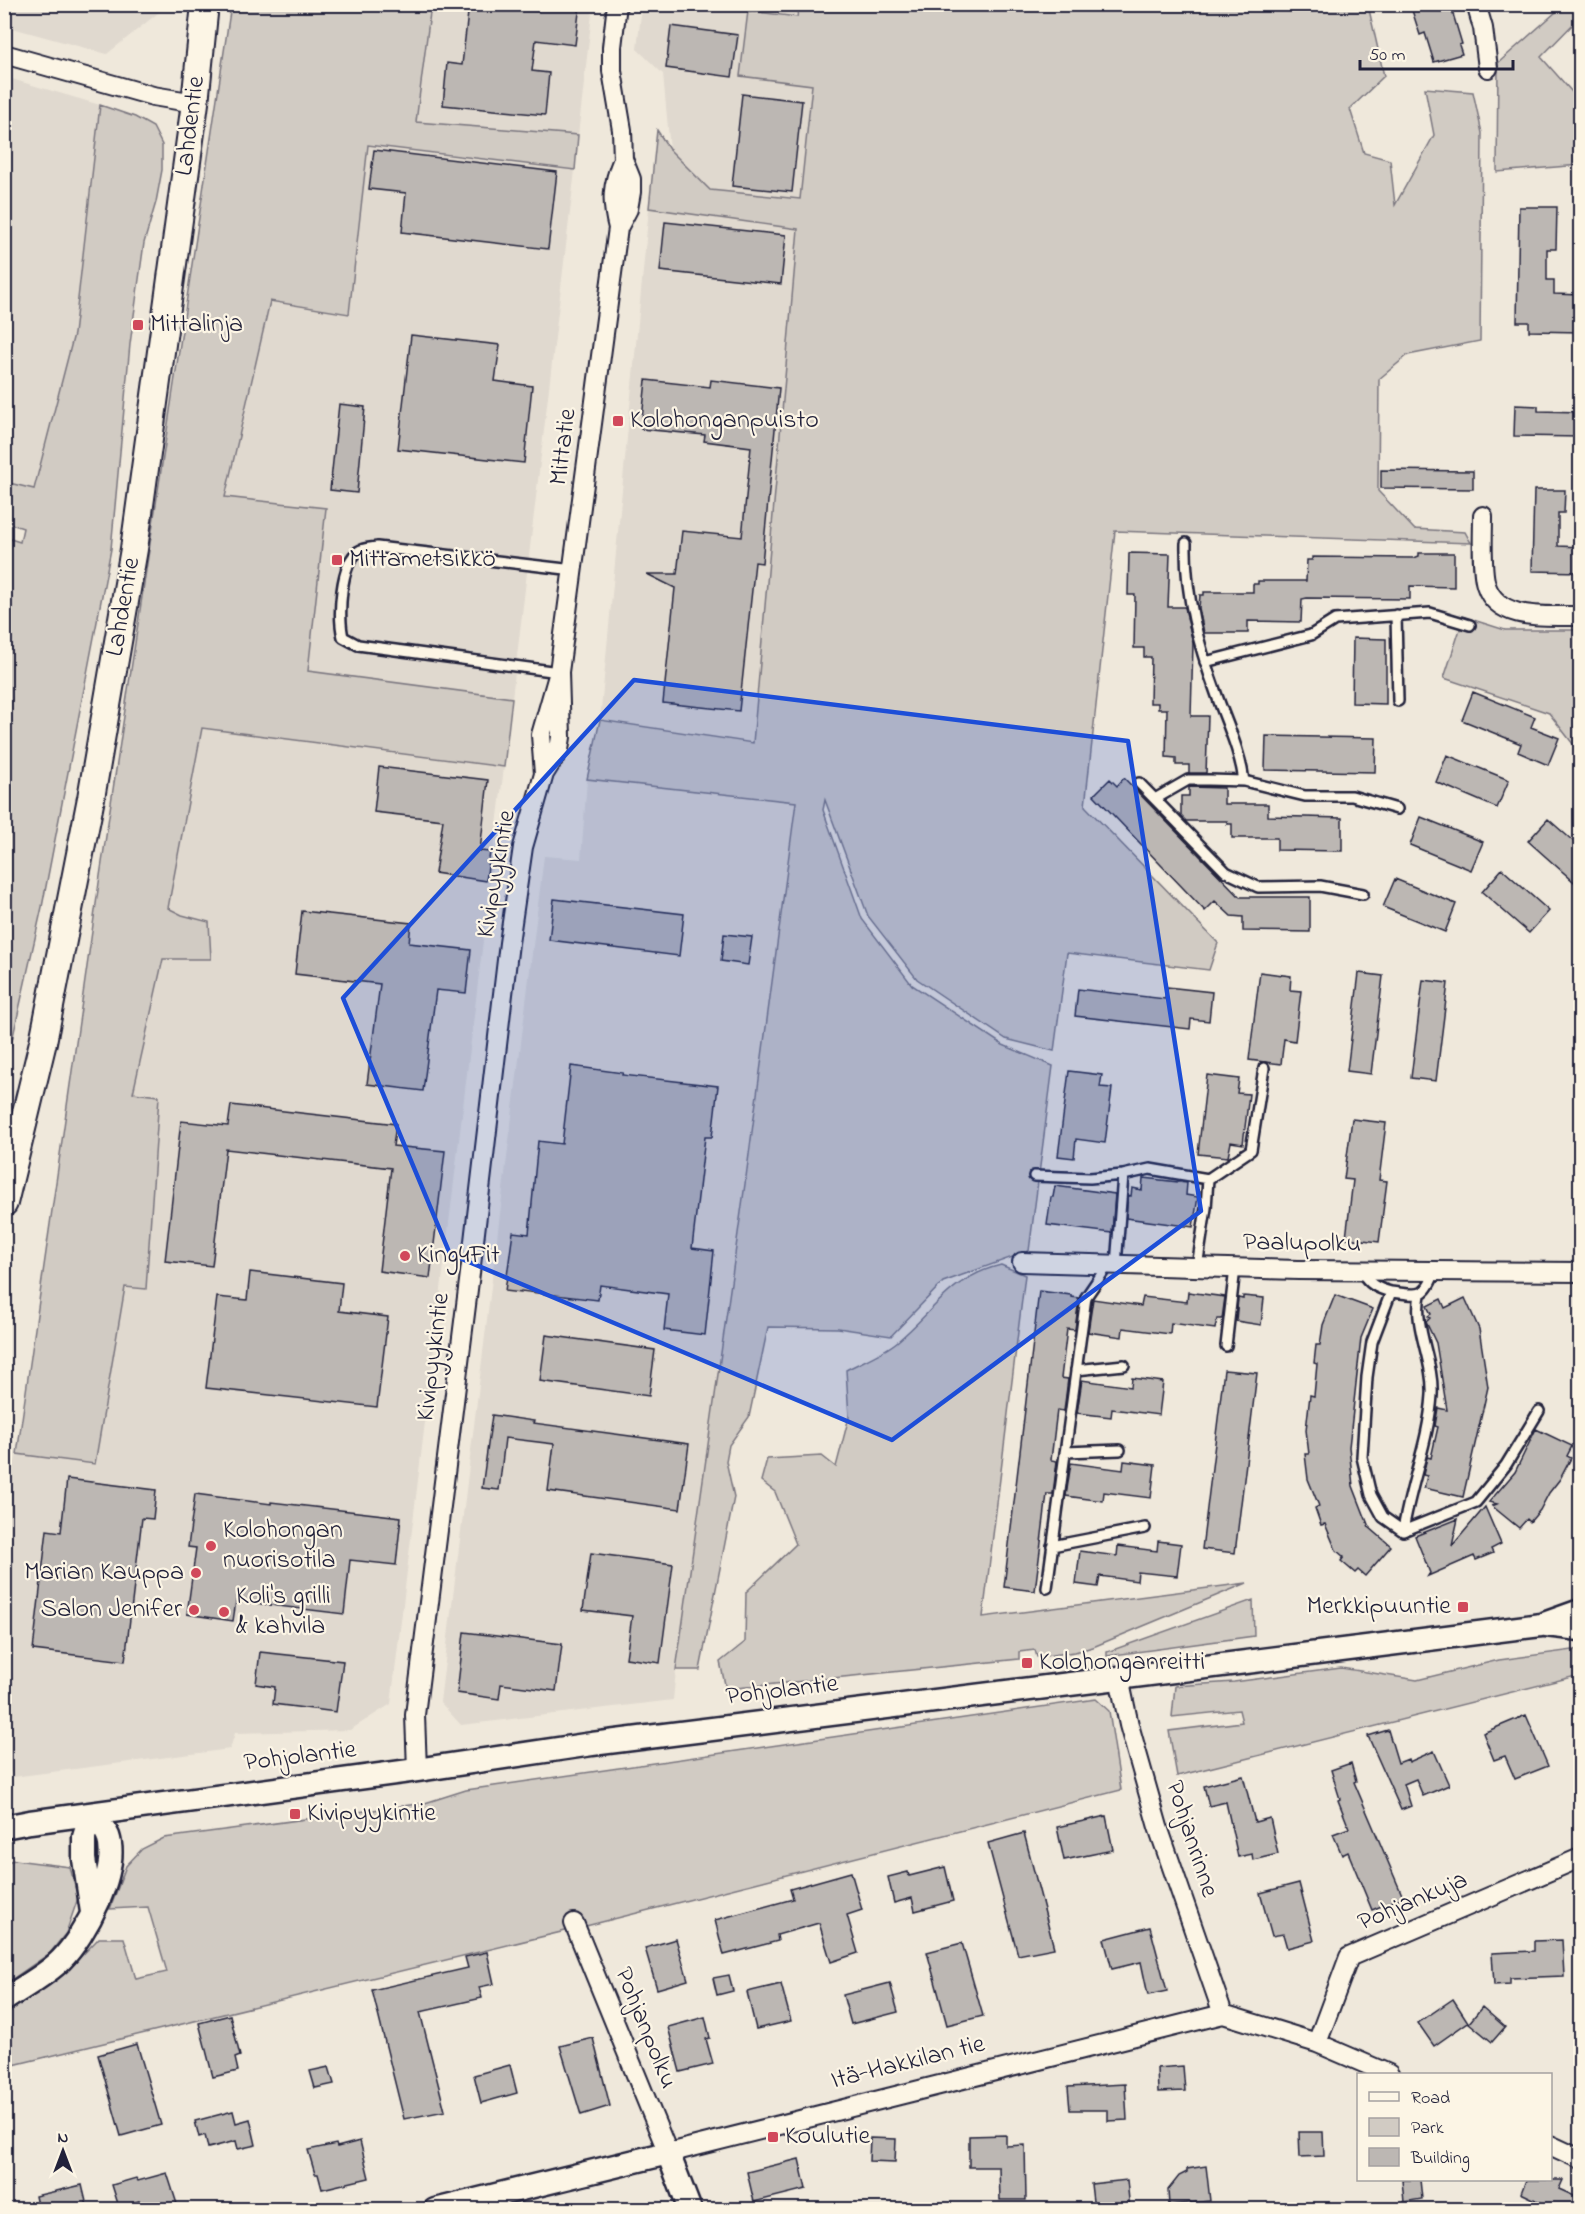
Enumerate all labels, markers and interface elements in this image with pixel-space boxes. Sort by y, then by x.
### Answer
scale bar [1360,33,1513,71]
text: 50 m [1369,43,1406,69]
street label: Lahdentie [166,74,216,178]
place label: Mittalinja [150,306,243,344]
marker: Mittalinja [131,318,145,332]
place label: Kolohonganpuisto [630,402,819,440]
street label: Mittatie [540,406,588,488]
marker: Kolohonganpuisto [611,414,625,428]
place label: Mittametsikkö [349,541,496,579]
marker: Mittametsikkö [330,553,344,567]
street label: Lahdentie [97,554,151,660]
street label: Kivipyykintie [467,807,527,941]
street label: Paalupolku [1243,1224,1361,1264]
place label: King4Fit [417,1237,500,1275]
marker: King4Fit [398,1249,412,1263]
street label: Kivipyykintie [407,1290,461,1423]
place label: Kolohongan nuorisotila [223,1512,343,1580]
marker: Kolohongan nuorisotila [204,1539,218,1553]
place label: Marian Kauppa [24,1554,184,1592]
marker: Marian Kauppa [189,1566,203,1580]
place label: Koli's grilli & kahvila [236,1578,331,1646]
place label: Merkkipuuntie [1306,1588,1451,1626]
place label: Salon Jenifer [40,1591,183,1629]
marker: Merkkipuuntie [1456,1600,1470,1614]
marker: Salon Jenifer [187,1603,201,1617]
marker: Koli's grilli & kahvila [217,1605,231,1619]
place label: Kolohonganreitti [1039,1644,1205,1682]
marker: Kolohonganreitti [1020,1656,1034,1670]
street label: Pohjolantie [724,1665,841,1717]
street label: Pohjolantie [242,1731,359,1783]
street label: Pohjanrinne [1154,1776,1228,1903]
place label: Kivipyykintie [307,1795,436,1833]
marker: Kivipyykintie [288,1807,302,1821]
street label: Pohjankuja [1352,1862,1474,1942]
street label: Pohjanpolku [603,1962,687,2094]
street label: Itä-Hakkilan tie [827,2025,989,2100]
legend [1357,2073,1552,2181]
text: Road [1411,2086,1450,2112]
text: Park [1411,2116,1444,2142]
place label: Koulutie [785,2118,871,2156]
north arrow [33,2121,93,2181]
text: N [58,2126,69,2150]
marker: Koulutie [766,2130,780,2144]
text: Building [1410,2146,1470,2173]

